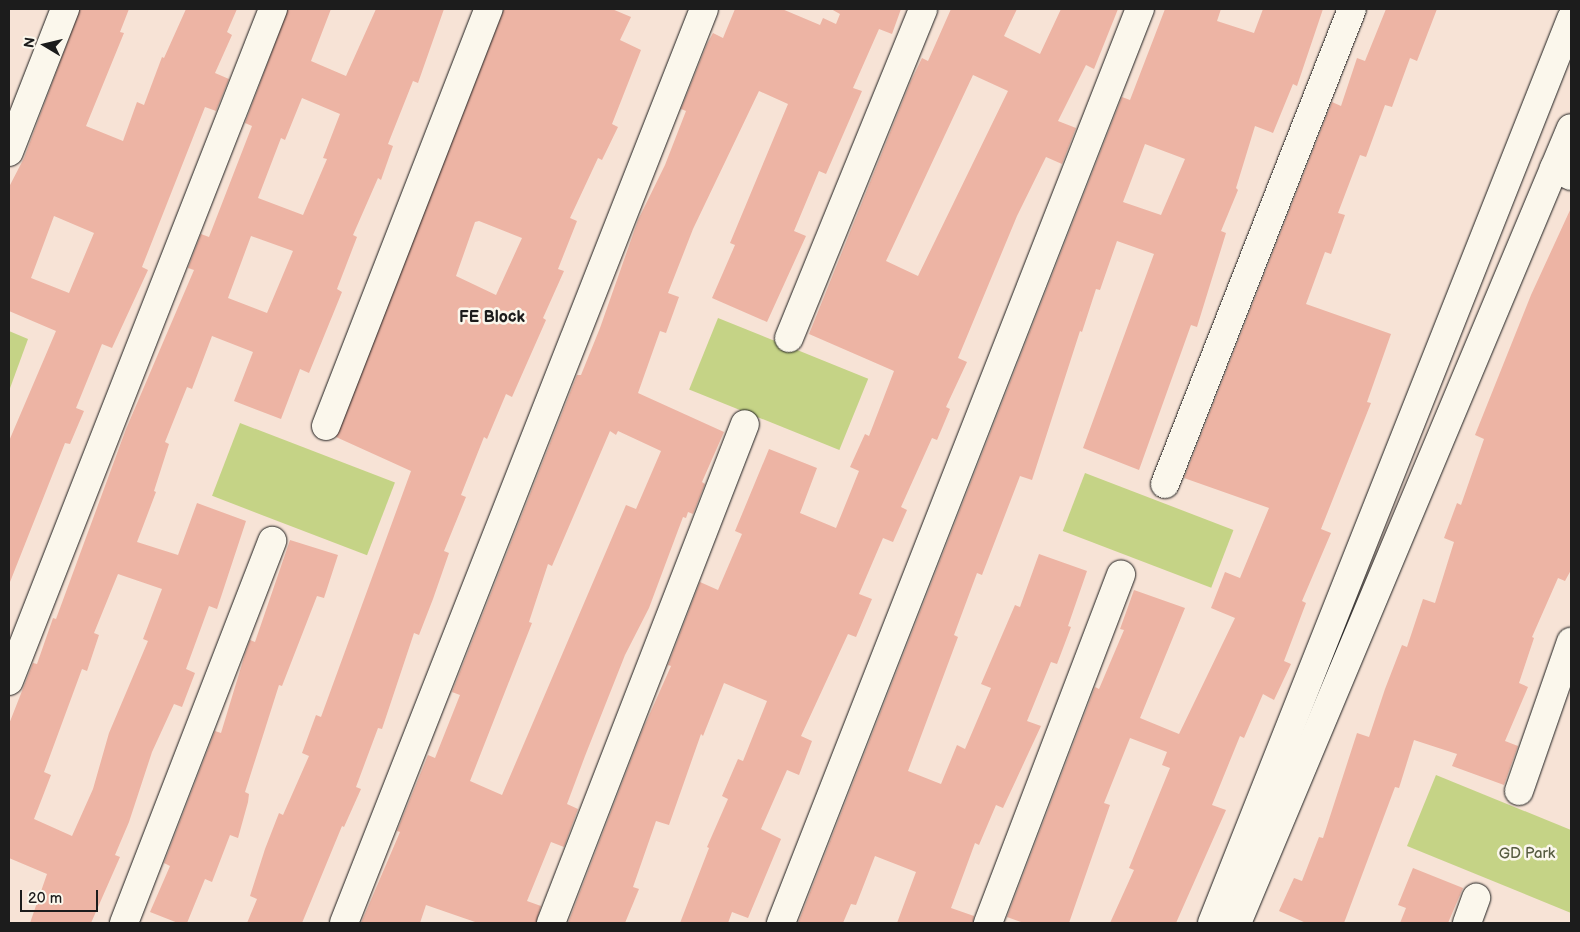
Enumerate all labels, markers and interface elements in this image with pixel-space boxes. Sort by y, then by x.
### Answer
north arrow [20,20,70,70]
text: N [20,36,39,49]
district label: FE Block [459,308,525,328]
park label: GD Park [1499,845,1555,863]
scale bar [22,880,100,912]
text: 20 m [28,889,62,908]

